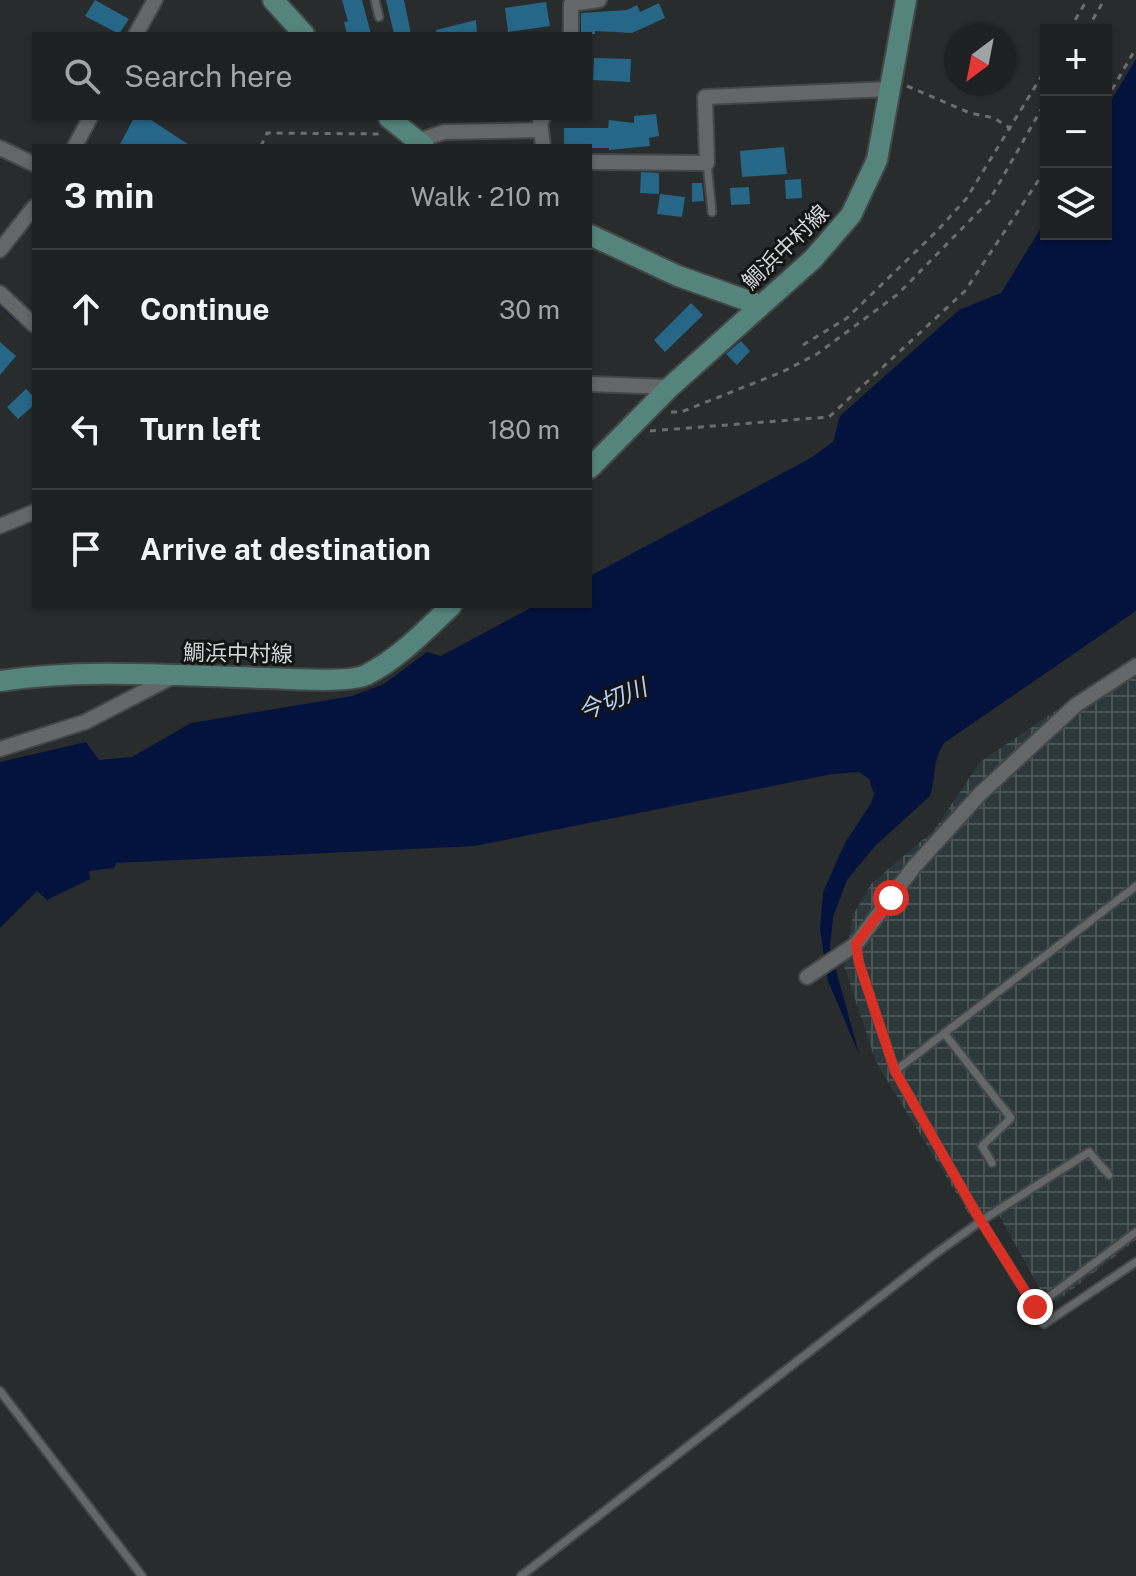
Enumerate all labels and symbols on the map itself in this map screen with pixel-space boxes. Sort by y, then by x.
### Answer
north arrow [944,24,1016,96]
street label: 鯛浜中村線 [736,199,834,295]
street label: 鯛浜中村線 [183,639,293,667]
water label: 今切川 [573,671,653,725]
route start [873,880,909,916]
route end [1017,1289,1053,1325]

